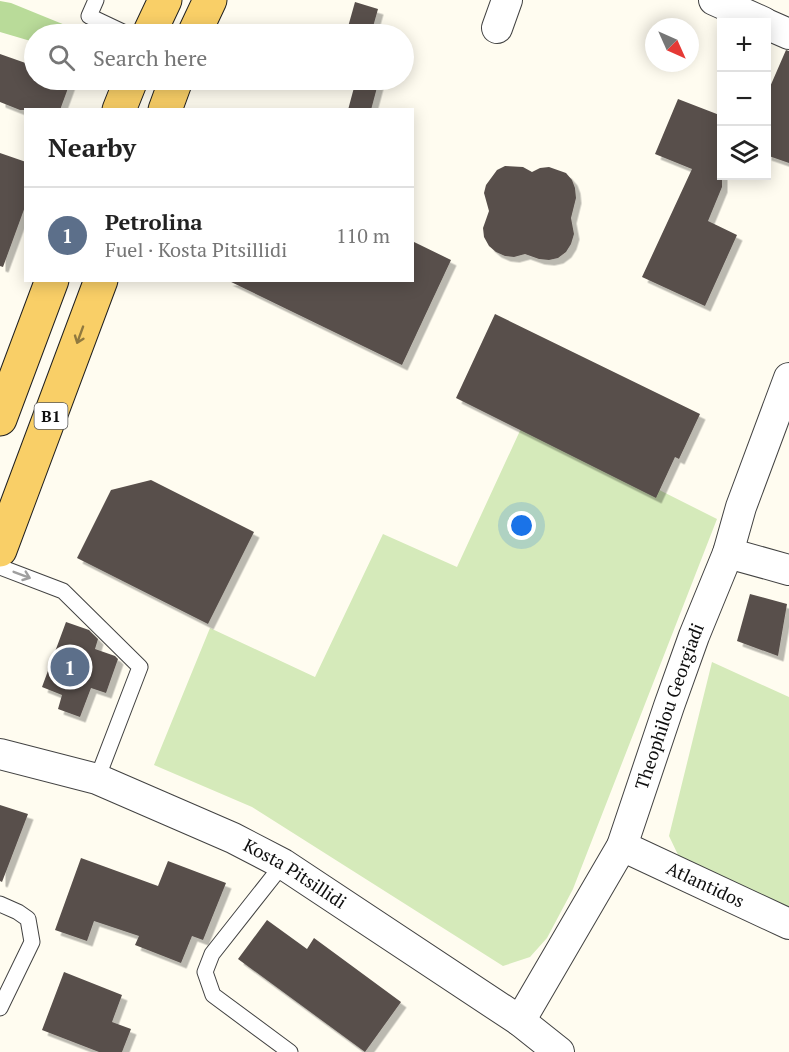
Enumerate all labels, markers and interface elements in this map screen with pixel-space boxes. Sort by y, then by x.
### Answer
north arrow [645,18,699,72]
map controls [717,18,771,180]
button: + [717,18,771,72]
search box [24,24,414,90]
icon: search [45,41,78,74]
text: Search here [93,43,207,72]
button: − [717,72,771,126]
button: layers [717,126,771,180]
text: Nearby [48,130,136,164]
text: Petrolina [105,207,203,236]
text: 1 [62,222,73,249]
text: 110 m [336,222,390,249]
text: Fuel · Kosta Pitsillidi [105,236,287,263]
one-way arrow [74,326,85,344]
road number: B1 [34,403,68,429]
your location [507,511,536,540]
one-way arrow [12,570,31,581]
street label: Theophilou Georgiadi [629,619,709,793]
pin: 1 [50,644,90,690]
street label: Kosta Pitsillidi [240,833,351,914]
street label: Atlantidos [663,856,749,913]

